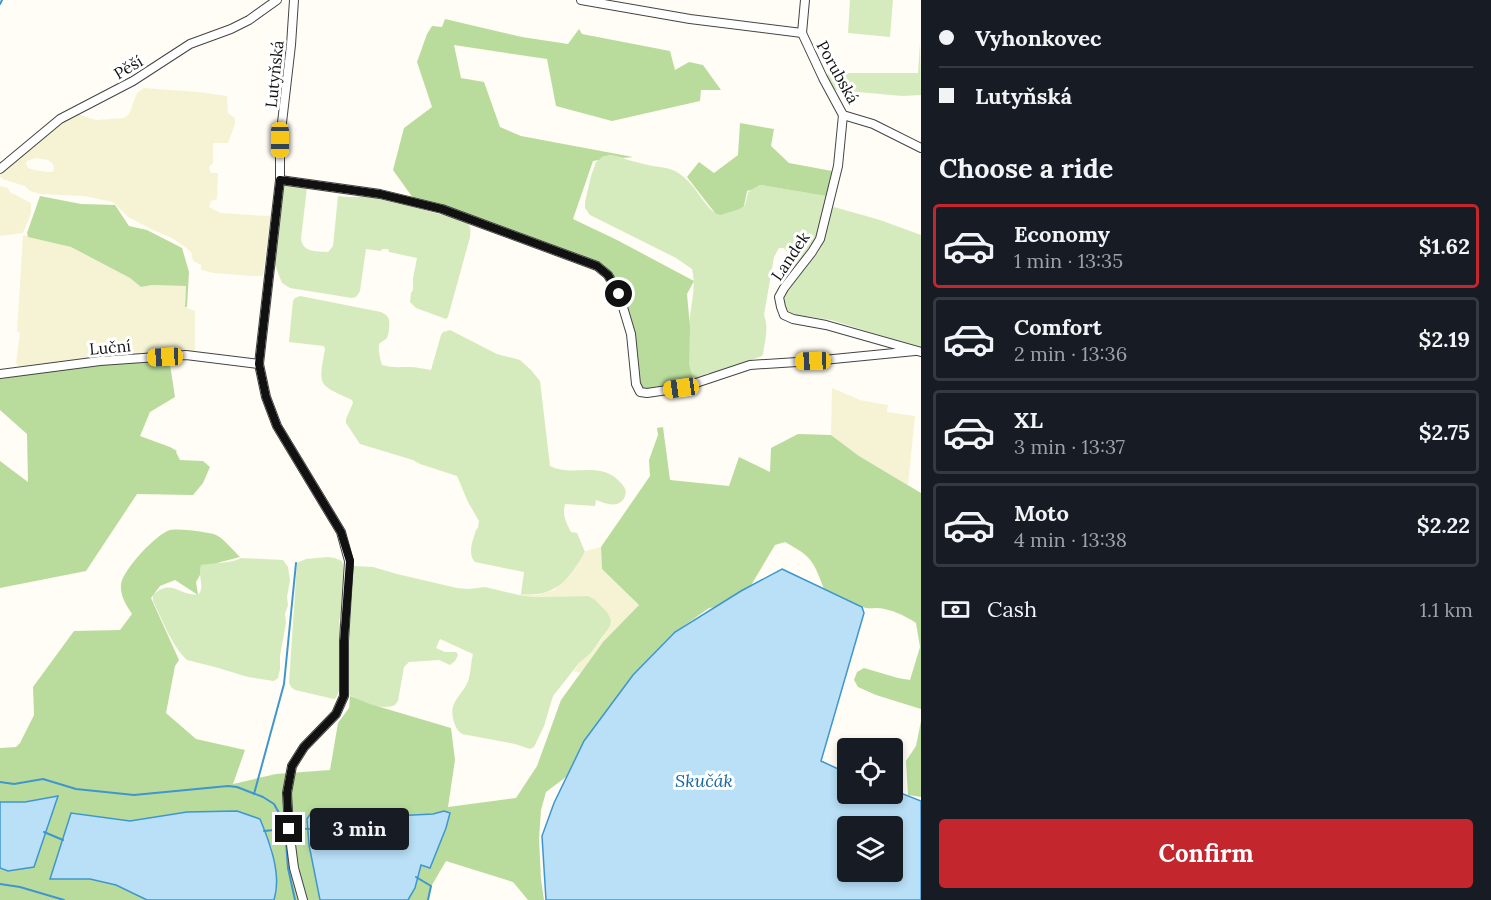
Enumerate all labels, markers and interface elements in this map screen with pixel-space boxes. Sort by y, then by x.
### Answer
text: Vyhonkovec [975,24,1101,52]
street label: Porubská [813,37,863,107]
street label: Lutyňská [261,39,287,109]
street label: Pěší [110,51,146,83]
text: Lutyňská [975,82,1072,110]
car [271,122,289,158]
text: Choose a ride [939,151,1113,185]
icon: car [942,219,996,273]
text: Economy [1014,220,1110,248]
street label: Landek [766,228,814,284]
text: $1.62 [1419,232,1470,260]
text: 1 min · 13:35 [1014,248,1123,273]
route start [605,280,632,307]
icon: car [942,312,996,366]
text: Comfort [1014,313,1102,341]
text: $2.19 [1419,325,1470,353]
street label: Luční [88,335,132,359]
text: 2 min · 13:36 [1014,341,1127,366]
car [147,347,183,367]
car [795,351,831,371]
car [662,377,700,399]
icon: car [942,405,996,459]
text: XL [1014,406,1043,434]
text: $2.75 [1419,418,1470,446]
text: 3 min · 13:37 [1014,434,1125,459]
icon: car [942,498,996,552]
text: Moto [1014,499,1069,527]
text: $2.22 [1417,511,1470,539]
text: 4 min · 13:38 [1014,527,1127,552]
icon: cash [939,593,972,626]
text: Cash [987,595,1037,623]
text: 1.1 km [1420,597,1473,622]
map controls [837,738,903,882]
button: locate [837,738,903,804]
water label: Skučák [675,769,733,792]
callout: 3 min [310,808,409,850]
route end [275,815,302,842]
text: 3 min [332,816,387,841]
button: layers [837,816,903,882]
button: Confirm [939,819,1473,888]

